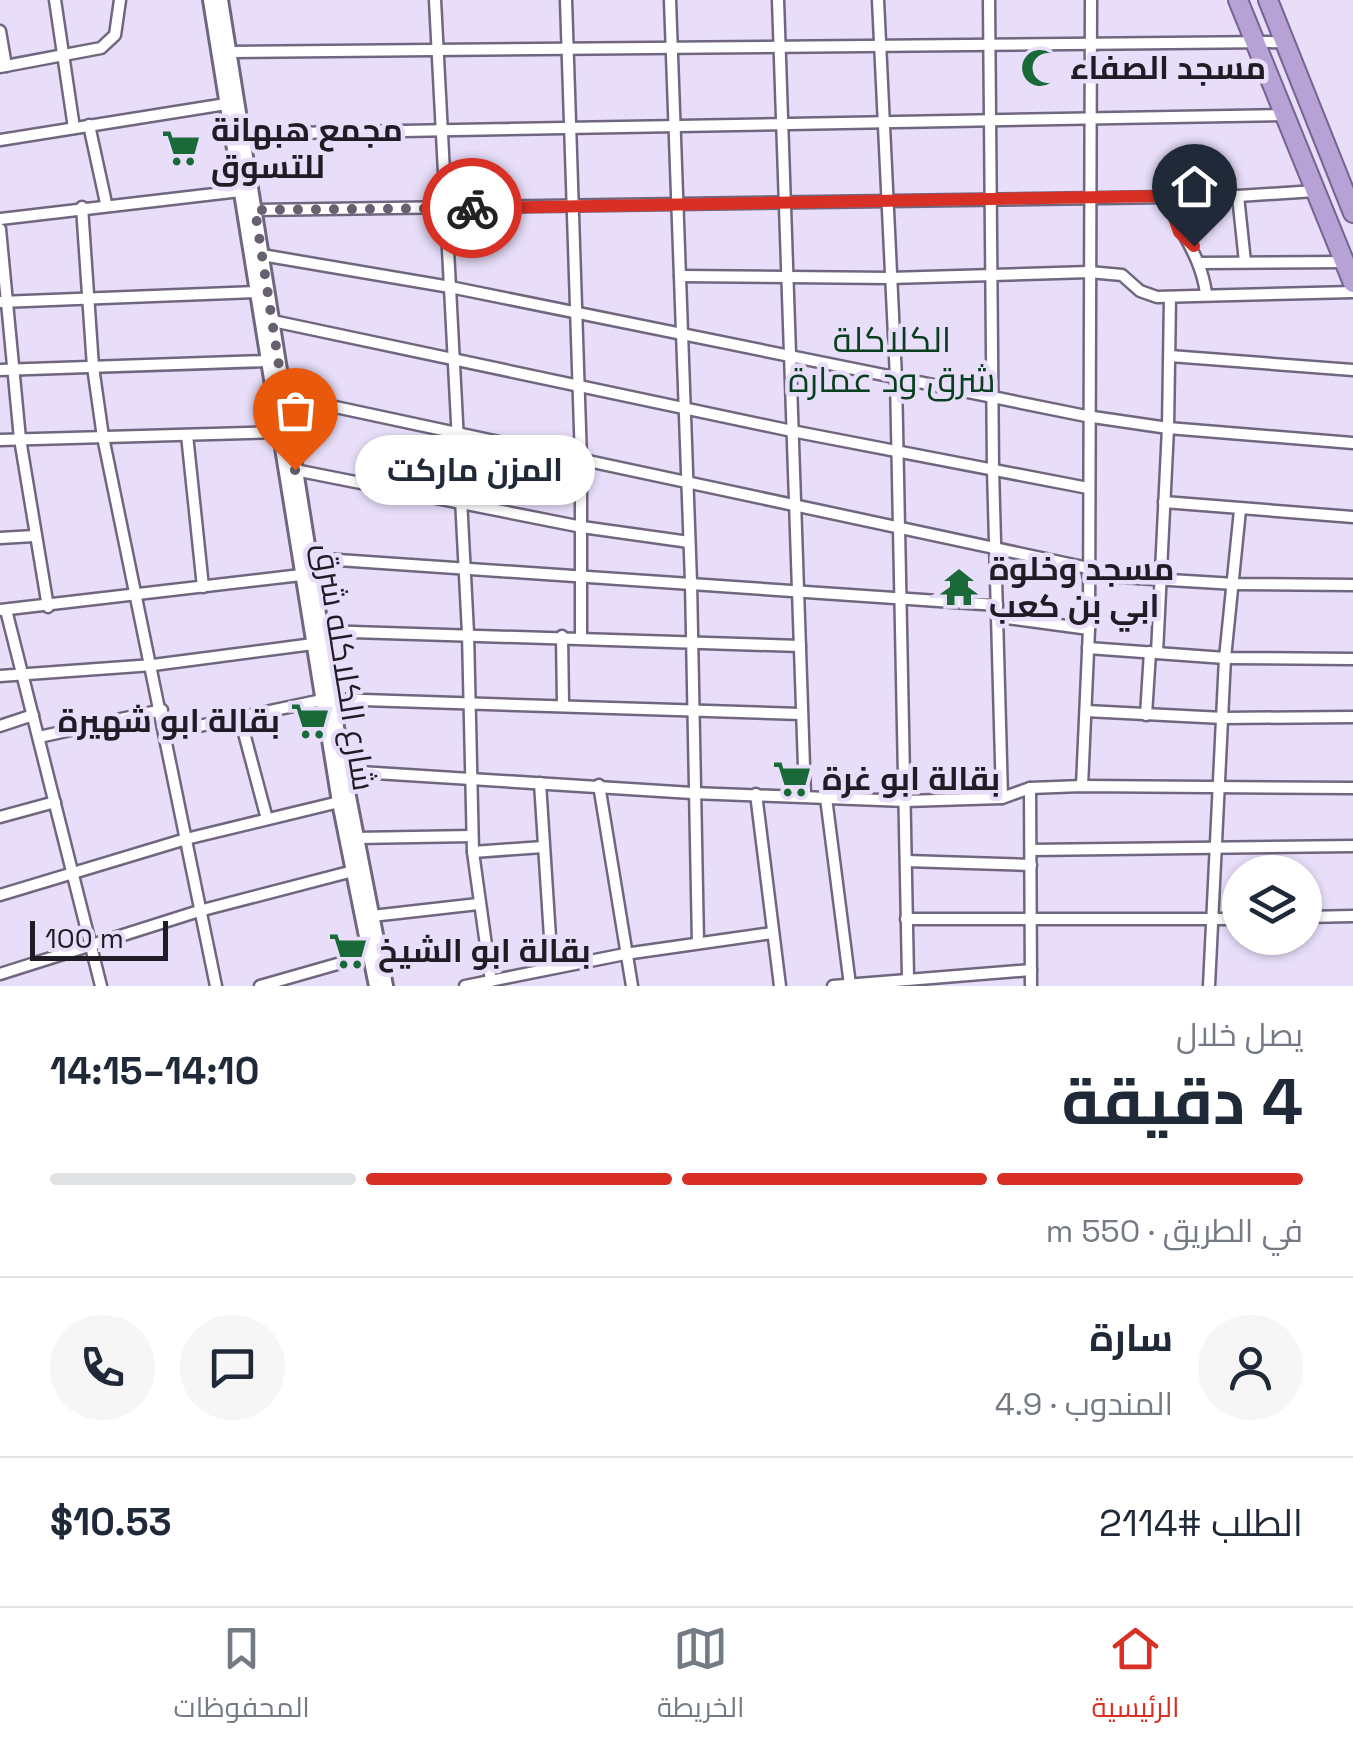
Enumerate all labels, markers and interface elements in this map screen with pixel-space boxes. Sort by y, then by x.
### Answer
mosque icon: مسجد الصفاء [1019,47,1061,89]
place label: مسجد الصفاء [1070,48,1266,88]
place label: مجمع هبهانة للتسوق [211,110,403,187]
supermarket icon: مجمع هبهانة للتسوق [160,127,202,169]
pin [1152,144,1237,247]
courier [422,158,522,258]
icon: home [1167,159,1222,214]
icon: bike [445,181,500,236]
district label: الكلاكلة شرق ود عمارة [788,318,996,402]
pin [253,368,338,471]
icon: bag [268,383,323,438]
callout: المزن ماركت [355,435,595,505]
text: المزن ماركت [387,450,563,490]
street label: شارع الكلاكله شرق [304,540,384,794]
place label: مسجد وخلوة ابي بن كعب [989,549,1174,632]
temple icon: مسجد وخلوة ابي بن كعب [938,566,980,608]
supermarket icon: بقالة ابو شهيرة [289,700,331,742]
place label: بقالة ابو شهيرة [58,701,280,741]
supermarket icon: بقالة ابو غرة [771,758,813,800]
place label: بقالة ابو غرة [822,759,1000,799]
map controls [1222,855,1322,955]
button: layers [1222,855,1322,955]
scale bar [30,916,168,960]
text: 100 m [45,920,124,956]
supermarket icon: بقالة ابو الشيخ [327,930,369,972]
place label: بقالة ابو الشيخ [378,931,591,973]
text: يصل خلال [1176,1015,1303,1055]
text: 14:10–14:15 [50,1047,259,1095]
text: 4 دقيقة [1061,1060,1303,1143]
text: في الطريق · 550 m [1046,1211,1303,1251]
text: سارة [1090,1314,1173,1362]
button: phone [50,1315,155,1420]
button: chat [180,1315,285,1420]
button: person [1198,1315,1303,1420]
text: المندوب · 4.9 [995,1384,1173,1424]
text: $10.53 [50,1498,172,1546]
text: الطلب #2114 [1099,1499,1303,1547]
tab: المحفوظات [174,1621,310,1733]
tab: الخريطة [657,1621,744,1733]
tab: الرئيسية [1092,1621,1179,1733]

